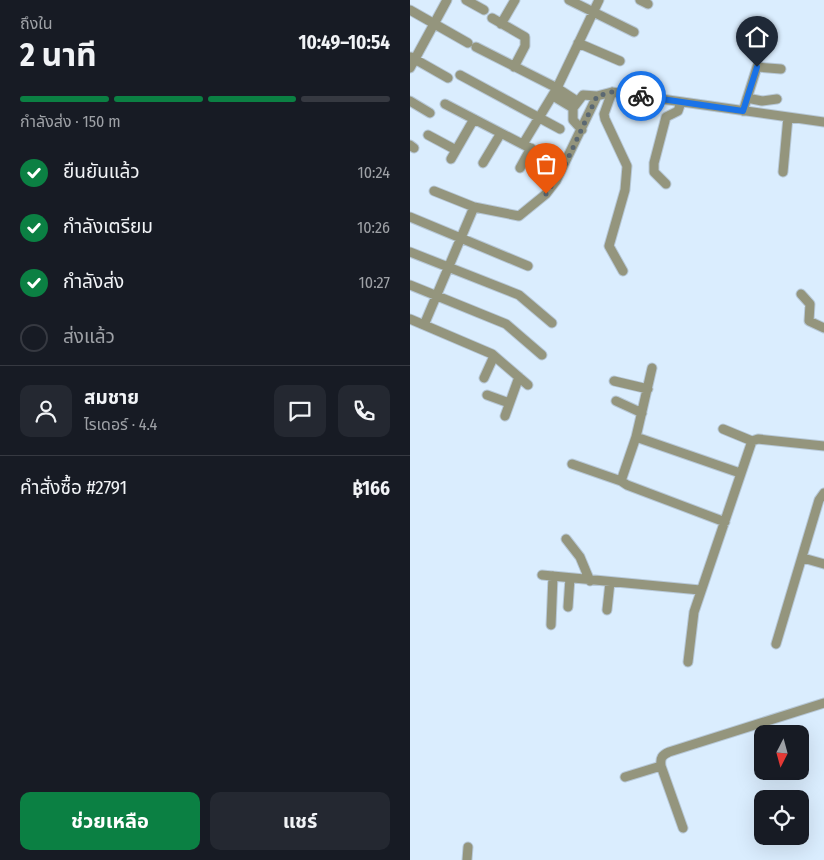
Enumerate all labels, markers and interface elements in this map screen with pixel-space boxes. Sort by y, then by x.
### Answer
text: ถึงใน [20,14,53,33]
pin [736,16,778,67]
icon: home [743,23,771,51]
text: 10:49–10:54 [298,31,390,54]
text: 2 นาที [20,36,97,74]
courier [616,71,666,121]
icon: bike [627,82,655,110]
text: กำลังส่ง · 150 m [20,112,120,131]
pin [525,143,567,194]
icon: bag [532,150,560,178]
icon: check [20,159,48,187]
text: ยืนยันแล้ว [63,160,140,183]
text: 10:24 [358,163,390,182]
icon: check [20,214,48,242]
text: กำลังเตรียม [63,215,153,238]
text: 10:26 [357,218,390,237]
icon: check [20,269,48,297]
text: กำลังส่ง [63,270,124,293]
text: 10:27 [359,273,390,292]
text: ส่งแล้ว [63,325,115,348]
button: person [20,385,72,437]
button: chat [274,385,326,437]
button: phone [338,385,390,437]
text: สมชาย [84,386,139,409]
text: ไรเดอร์ · 4.4 [84,415,157,434]
text: คำสั่งซื้อ #2791 [20,476,127,499]
text: ฿166 [352,477,390,500]
north arrow [754,725,809,780]
map controls [754,725,809,845]
button: locate [754,790,809,845]
button: ช่วยเหลือ [20,792,200,850]
button: แชร์ [210,792,390,850]

